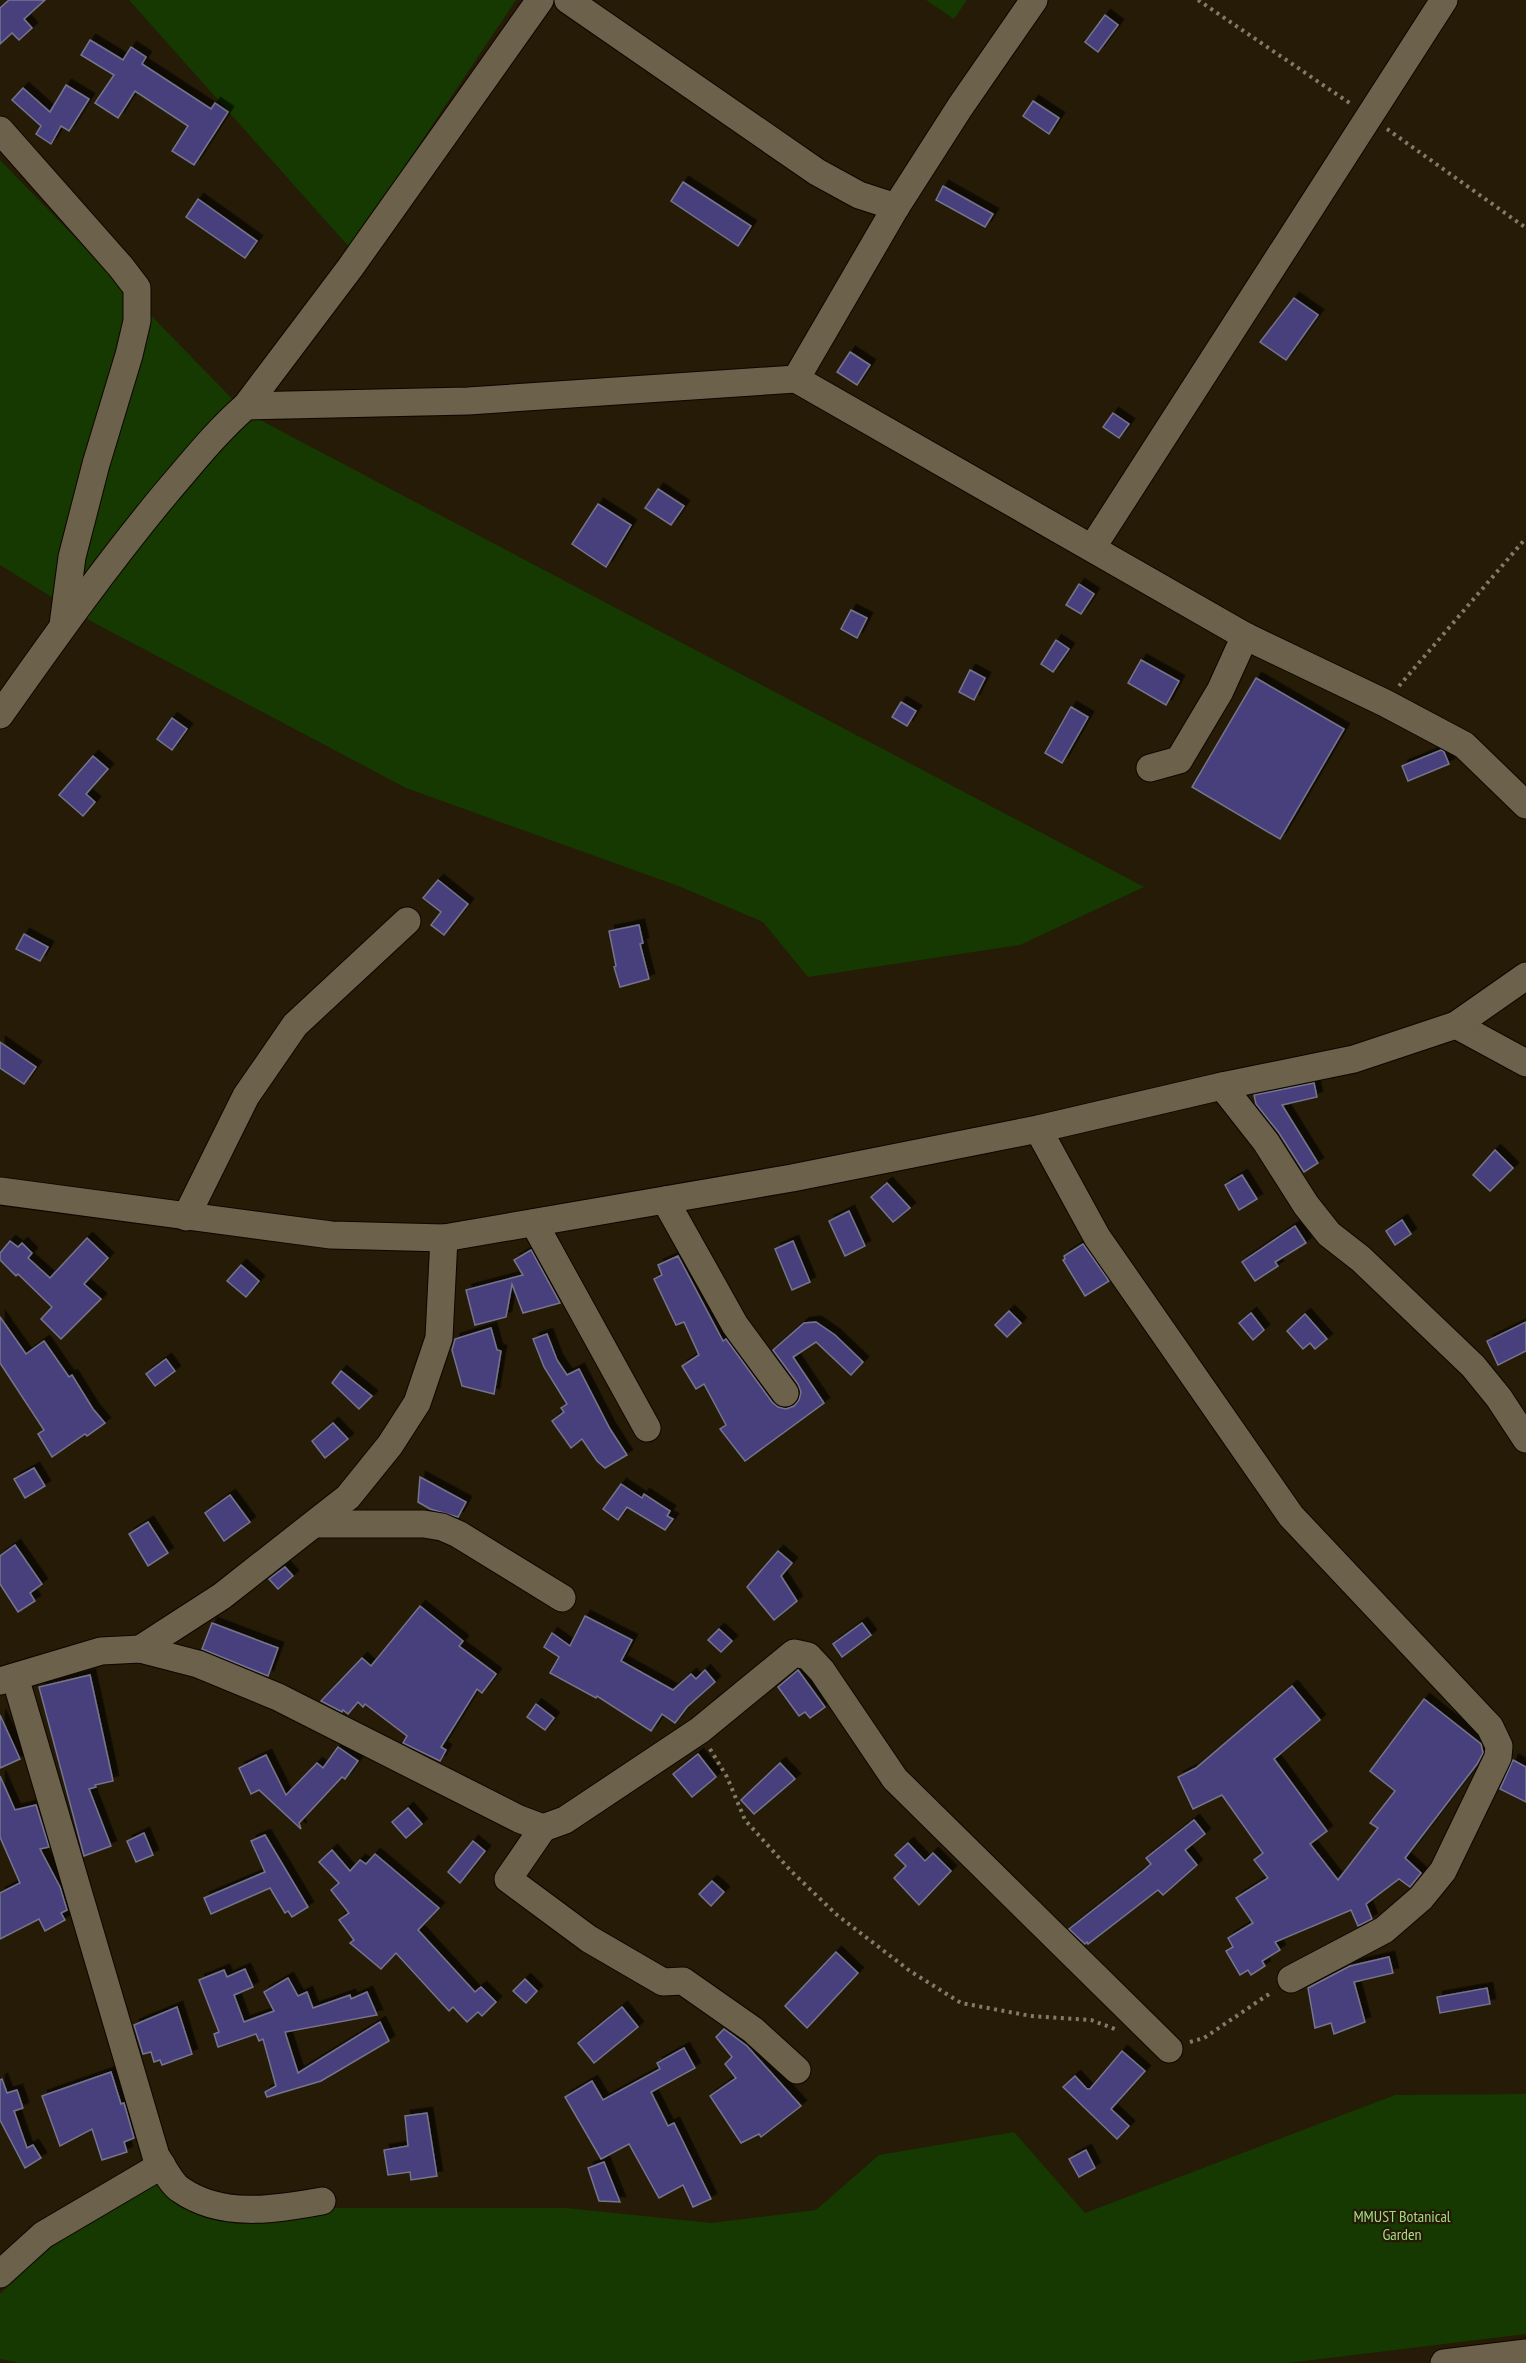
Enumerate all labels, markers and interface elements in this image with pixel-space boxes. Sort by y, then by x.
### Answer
park label: MMUST Botanical Garden [1353,2206,1451,2244]

